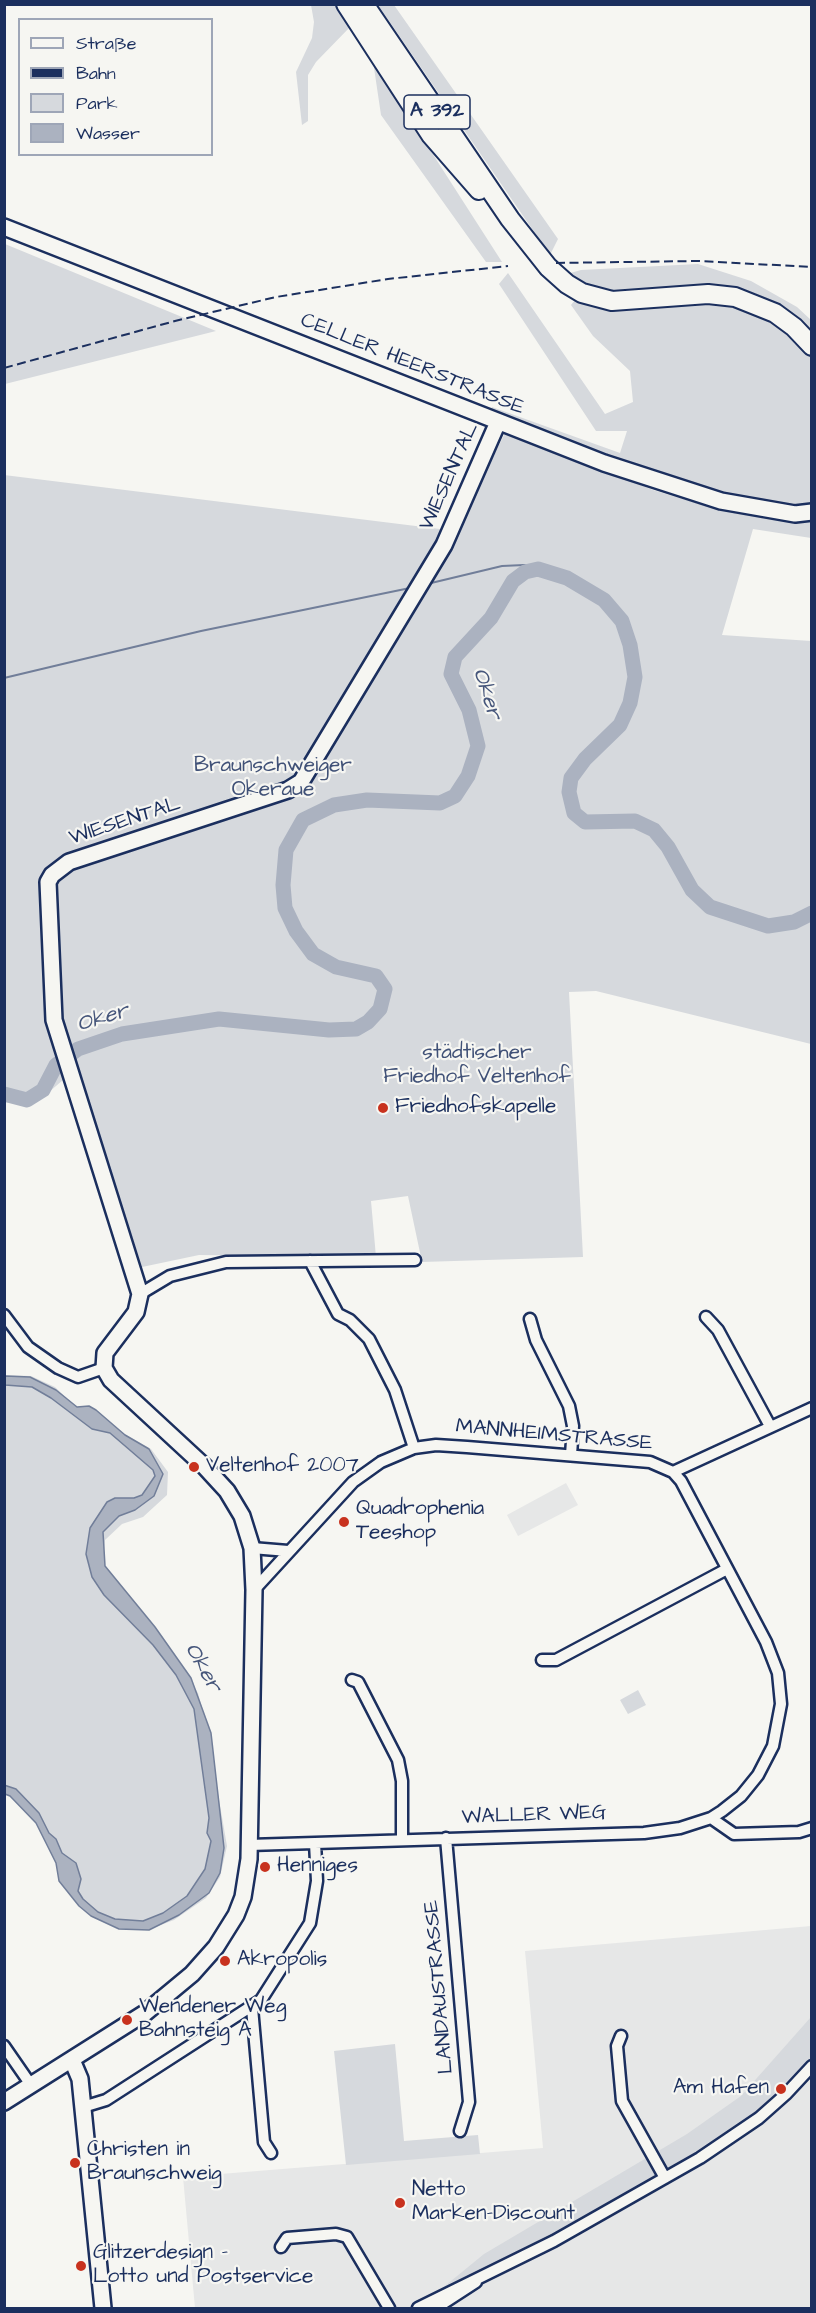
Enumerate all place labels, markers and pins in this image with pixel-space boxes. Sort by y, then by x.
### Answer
place label: Friedhofskapelle [395,1095,556,1121]
marker: Friedhofskapelle [376,1101,390,1115]
place label: Veltenhof 2007 [206,1454,359,1480]
marker: Veltenhof 2007 [187,1460,201,1474]
place label: Quadrophenia Teeshop [356,1497,484,1547]
marker: Quadrophenia Teeshop [337,1515,351,1529]
place label: Henniges [277,1854,358,1880]
marker: Henniges [258,1860,272,1874]
place label: Akropolis [237,1948,327,1974]
marker: Akropolis [218,1954,232,1968]
place label: Wendener Weg Bahnsteig A [139,1995,287,2045]
marker: Wendener Weg Bahnsteig A [120,2013,134,2027]
place label: Am Hafen [673,2076,769,2102]
marker: Am Hafen [774,2082,788,2096]
place label: Christen in Braunschweig [87,2138,222,2188]
marker: Christen in Braunschweig [68,2156,82,2170]
place label: Netto Marken-Discount [412,2178,575,2228]
marker: Netto Marken-Discount [393,2196,407,2210]
place label: Glitzerdesign - Lotto und Postservice [93,2241,313,2291]
marker: Glitzerdesign - Lotto und Postservice [74,2259,88,2273]

